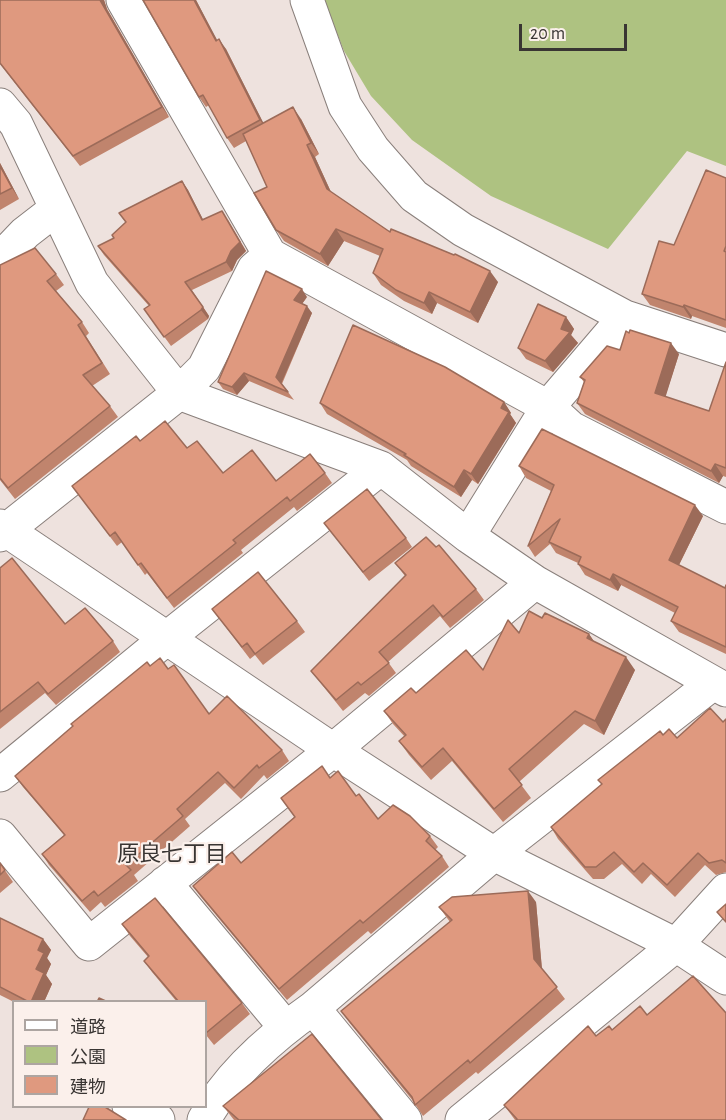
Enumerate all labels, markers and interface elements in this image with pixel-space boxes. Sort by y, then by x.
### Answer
scale bar [522,12,630,50]
text: 20 m [530,25,565,43]
district label: 原良七丁目 [117,841,227,867]
legend [12,1000,207,1108]
text: 道路 [70,1019,106,1037]
text: 公園 [70,1049,106,1067]
text: 建物 [70,1079,106,1097]

